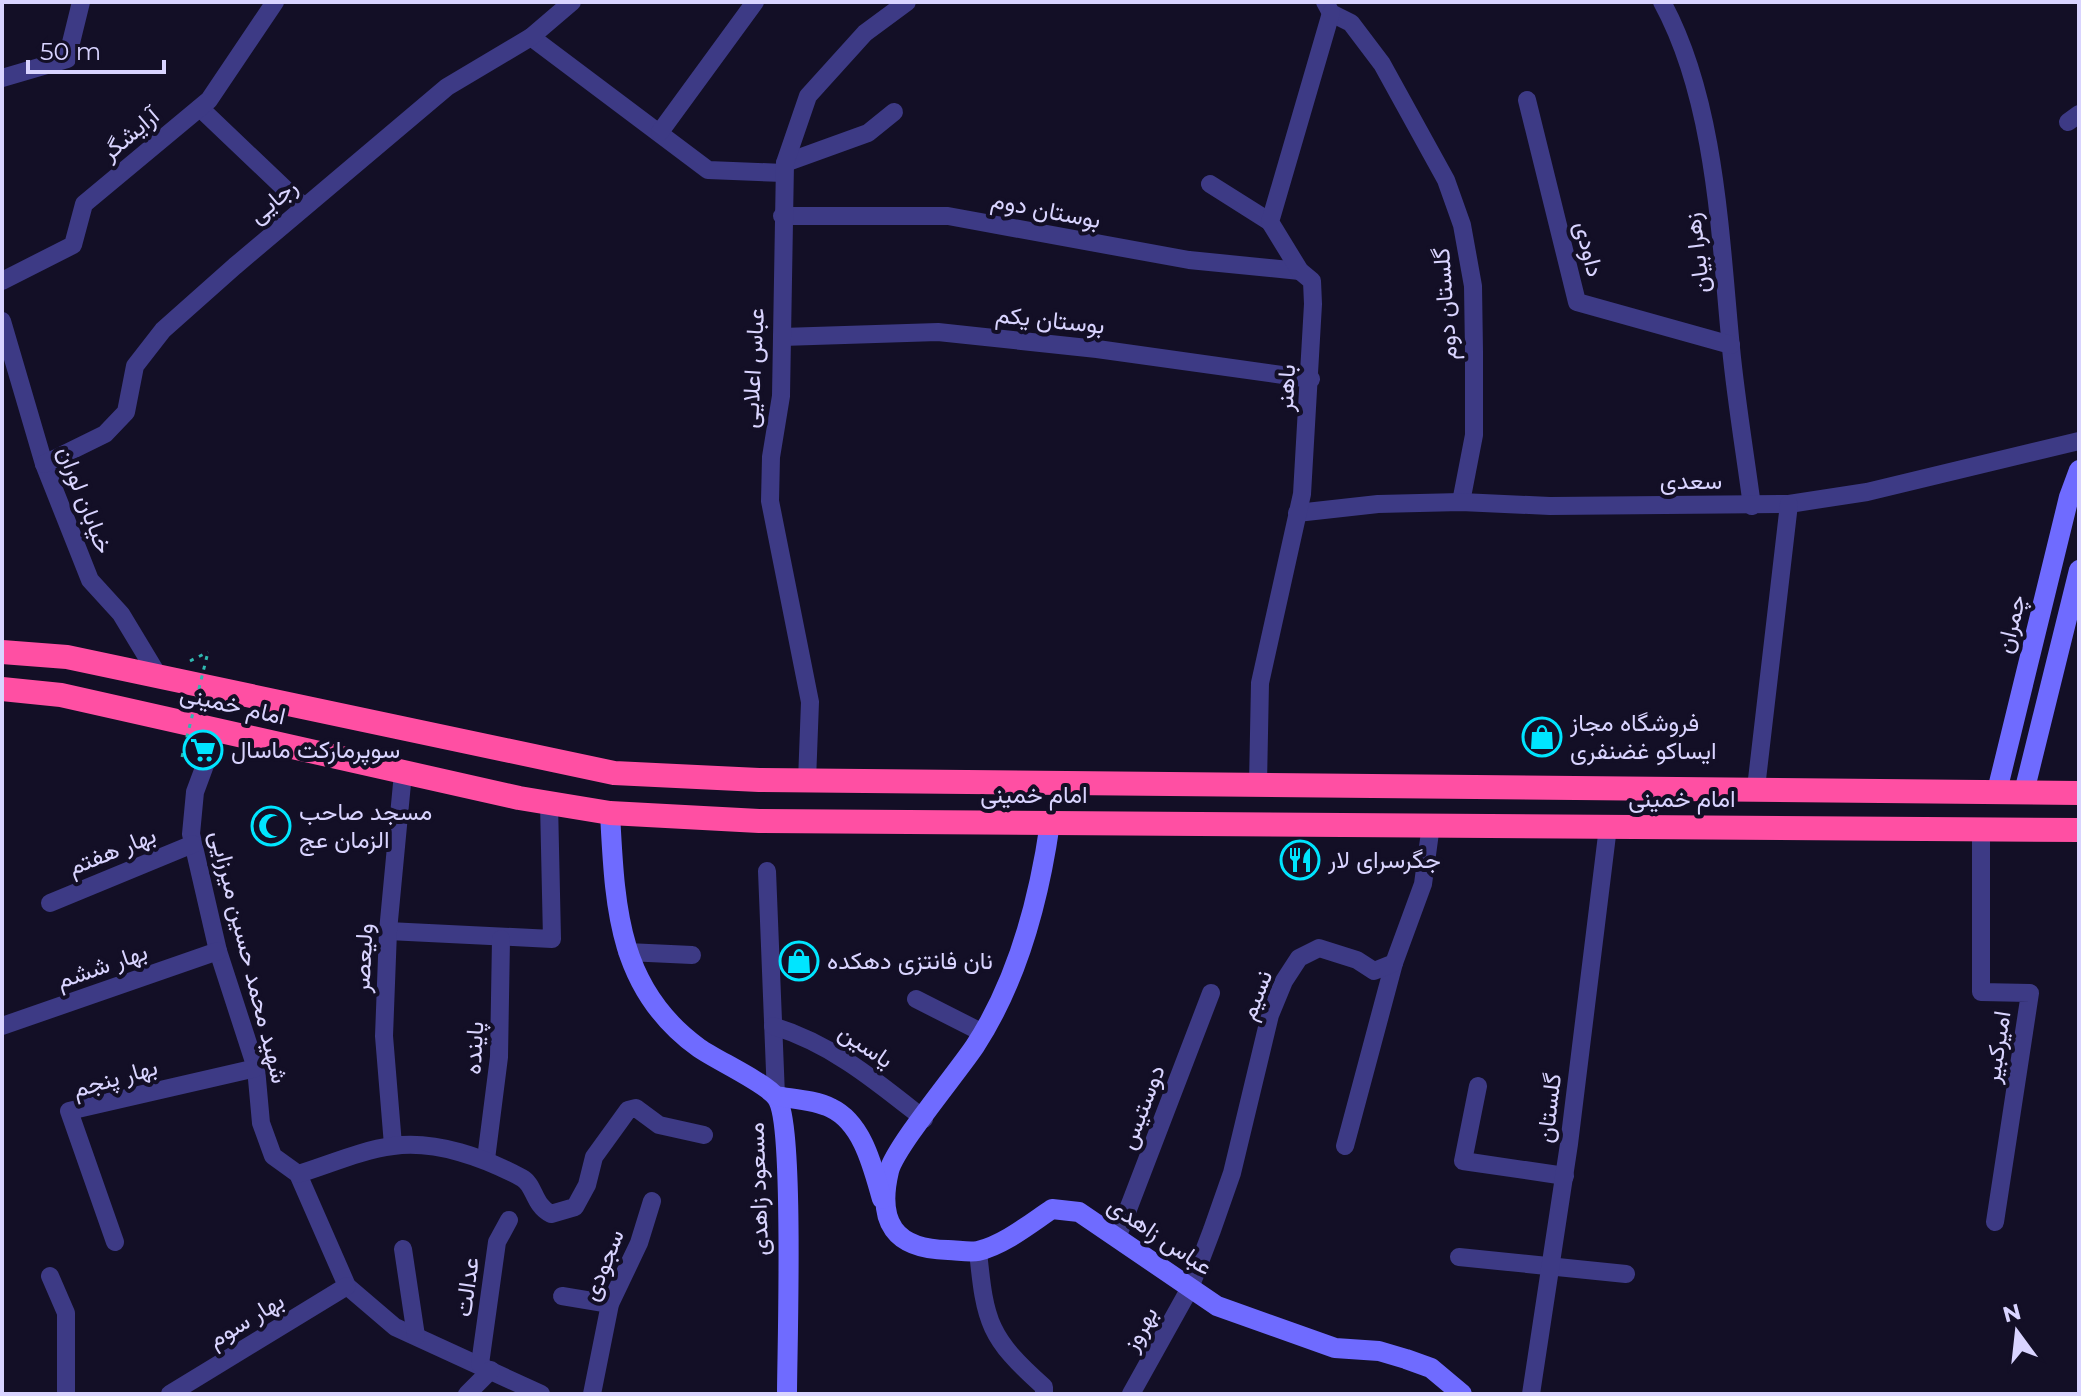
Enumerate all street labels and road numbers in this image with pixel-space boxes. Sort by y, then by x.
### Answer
street label: آرایشگر [94,99,167,168]
street label: رجایی [242,172,304,230]
street label: بوستان دوم [988,185,1103,236]
street label: زهرا بیان [1677,211,1717,295]
street label: داودی [1568,218,1610,280]
street label: گلستان دوم [1426,247,1465,361]
street label: بوستان یکم [994,299,1106,342]
street label: عباس اعلایی [735,307,770,429]
street label: باهنر [1270,364,1302,413]
street label: خیابان لوران [51,442,119,558]
street label: سعدی [1660,466,1722,495]
street label: چمران [1989,592,2034,657]
street label: امام خمینی [177,678,289,733]
street label: امام خمینی [980,780,1088,811]
street label: امام خمینی [1628,784,1736,815]
street label: بهار هفتم [64,820,161,883]
street label: شهید محمد حسین میرزایی [203,827,295,1087]
street label: ولیعصر [346,922,380,995]
street label: بهار ششم [53,936,152,996]
street label: نسیم [1233,966,1280,1025]
street label: امیرکبیر [1976,1009,2018,1086]
street label: یاسین [833,1017,899,1074]
street label: پاینده [458,1021,491,1075]
street label: بهار پنجم [69,1052,161,1105]
street label: دوستیس [1112,1061,1172,1153]
street label: گلستان [1530,1071,1567,1145]
street label: مسعود زاهدی [741,1122,775,1256]
street label: عباس زاهدی [1102,1190,1218,1282]
street label: سجودی [575,1225,631,1305]
street label: عدالت [448,1255,485,1319]
street label: بهار سوم [202,1286,290,1355]
street label: بهروز [1115,1301,1164,1358]

